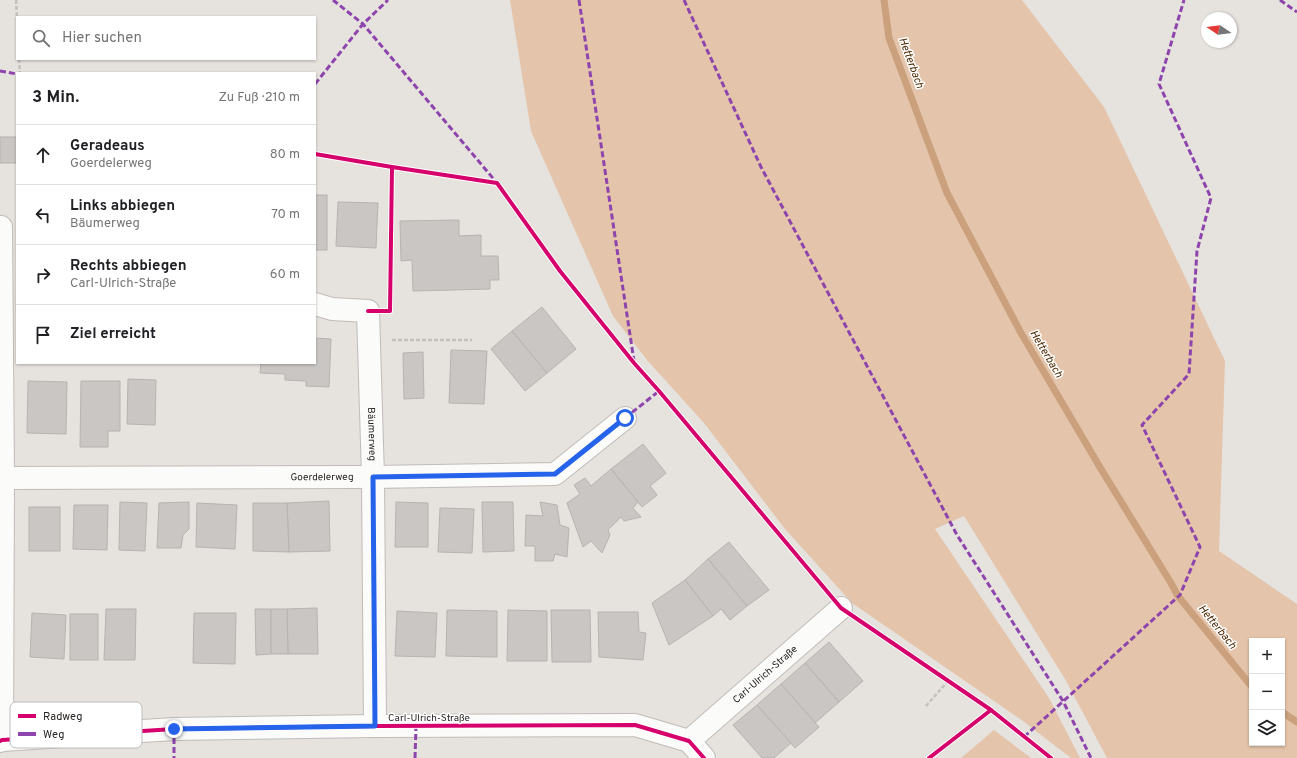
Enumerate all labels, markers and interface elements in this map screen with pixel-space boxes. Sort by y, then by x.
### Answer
north arrow [1201,12,1237,48]
search box [16,16,316,60]
icon: search [30,27,52,49]
text: Hier suchen [62,29,142,48]
water label: Hetterbach [895,36,927,90]
text: 3 Min. [32,87,79,109]
text: Zu Fuß · 210 m [218,90,300,106]
text: Geradeaus [70,137,145,156]
icon: ahead [32,144,54,166]
text: 80 m [270,147,300,163]
text: Goerdelerweg [70,156,152,172]
text: Links abbiegen [70,197,175,216]
icon: left [32,204,54,226]
text: 70 m [271,207,300,223]
text: Bäumerweg [70,216,140,232]
text: Rechts abbiegen [70,257,187,276]
icon: right [32,264,54,286]
text: 60 m [270,267,300,283]
text: Carl-Ulrich-Straße [70,276,176,292]
icon: arrive [32,324,54,346]
text: Ziel erreicht [70,325,156,344]
water label: Hetterbach [1026,328,1066,380]
street label: Bäumerweg [364,407,379,461]
route start [616,409,634,427]
street label: Goerdelerweg [290,471,354,484]
water label: Hetterbach [1195,602,1239,652]
map controls [1249,638,1285,746]
button: + [1249,638,1285,674]
street label: Carl-Ulrich-Straße [730,643,800,706]
button: − [1249,674,1285,710]
legend [10,702,142,748]
text: Radweg [43,710,82,724]
button: layers [1249,710,1285,746]
street label: Carl-Ulrich-Straße [388,712,470,725]
route end [165,720,183,738]
text: Weg [43,728,64,742]

